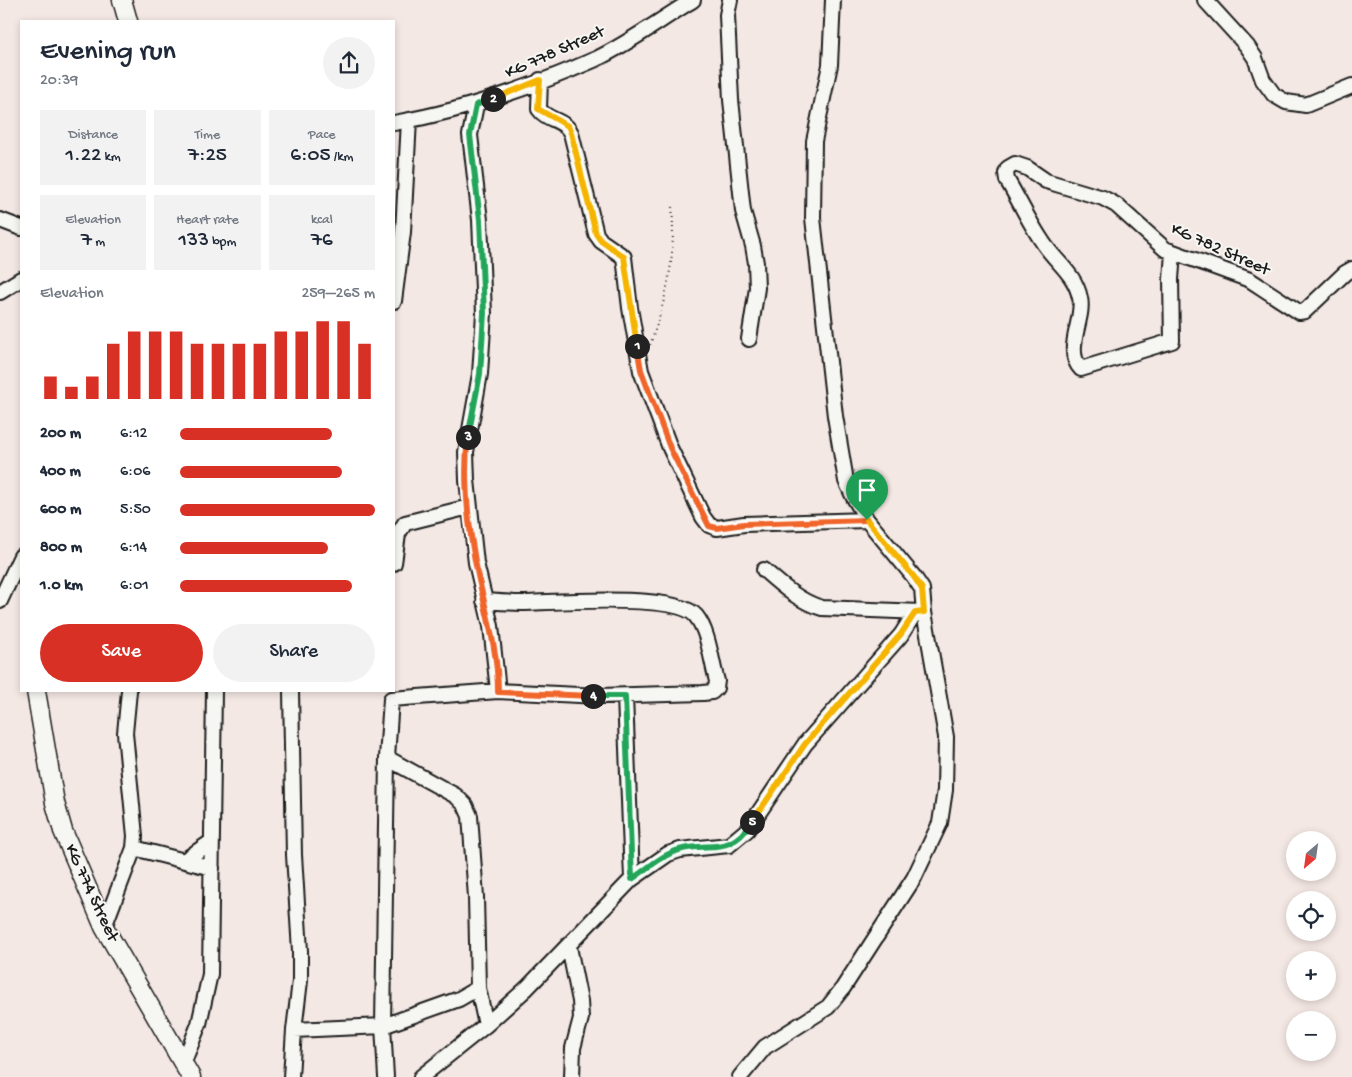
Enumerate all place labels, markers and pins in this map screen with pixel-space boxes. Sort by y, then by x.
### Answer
pin: 2 [480,86,506,112]
pin: 1 [624,334,650,358]
pin: 3 [456,424,480,450]
pin [846,469,888,520]
pin: 4 [580,684,606,708]
pin: 5 [740,810,764,834]

